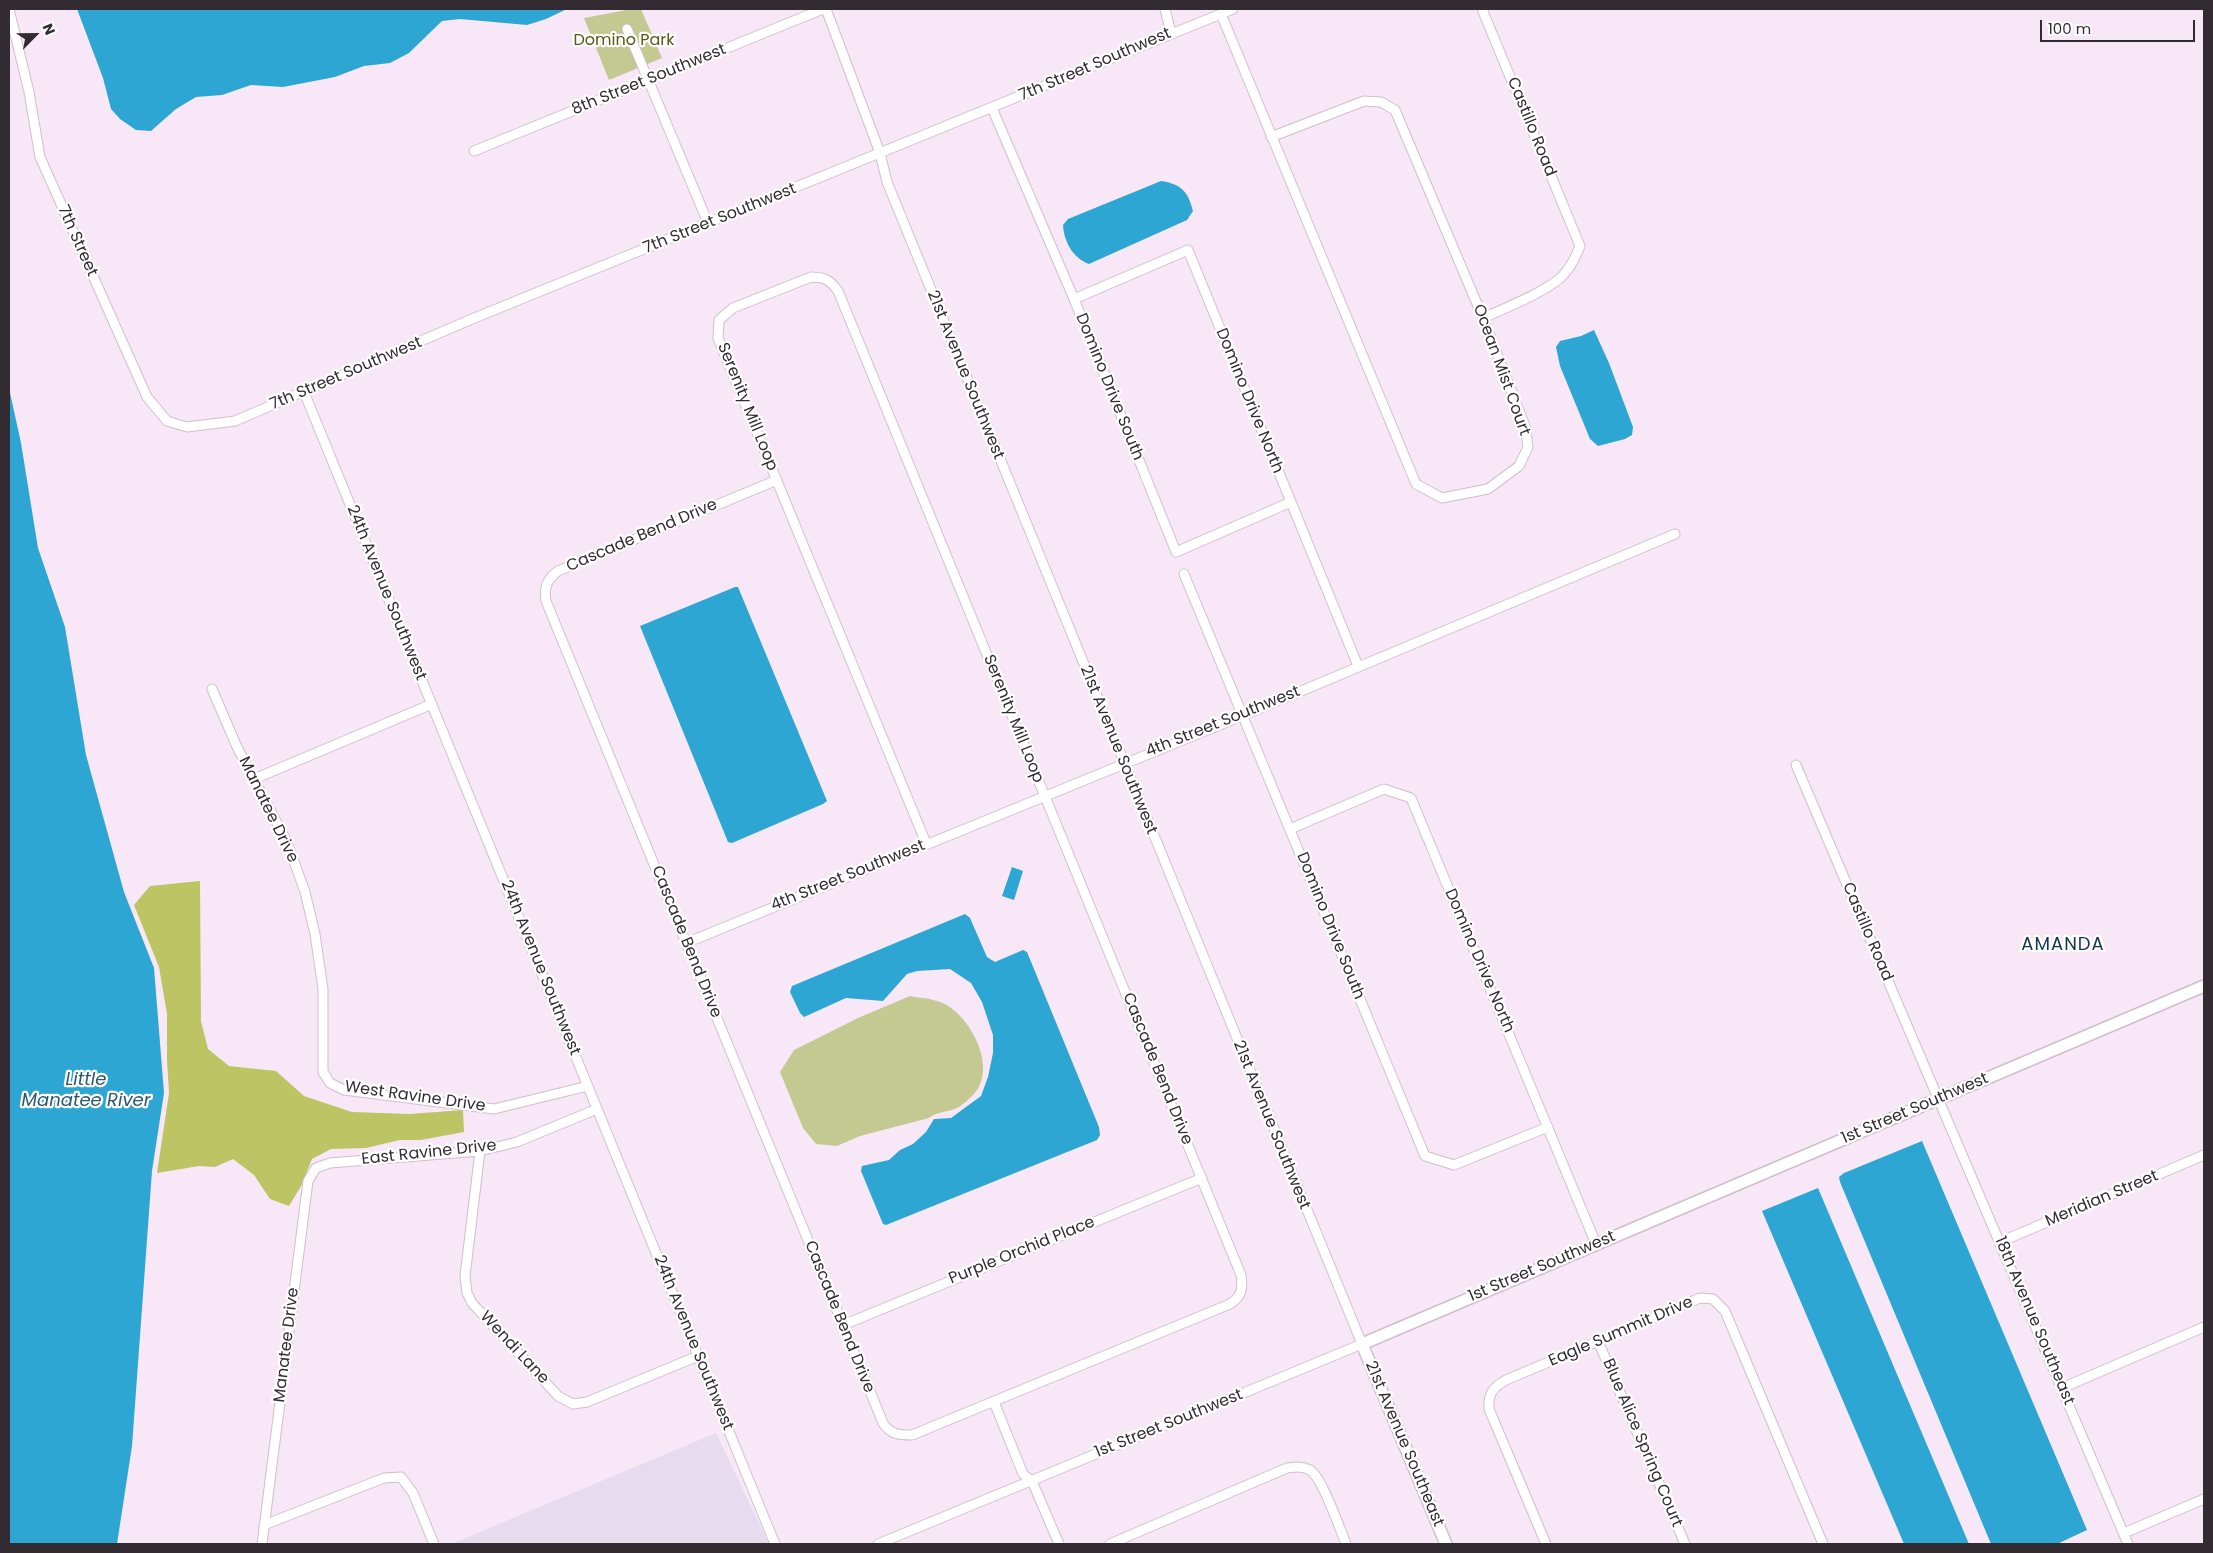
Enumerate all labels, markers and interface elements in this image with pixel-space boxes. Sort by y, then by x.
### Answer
north arrow [10,10,60,60]
scale bar [2043,10,2198,42]
text: 100 m [2048,18,2091,39]
text: N [38,20,60,38]
street label: 7th Street Southwest [1016,24,1174,106]
park label: Domino Park [573,31,675,51]
street label: 8th Street Southwest [569,40,729,120]
street label: Castillo Road [1502,75,1560,179]
street label: 7th Street Southwest [641,180,799,258]
street label: 7th Street [53,202,101,280]
street label: 21st Avenue Southwest [922,288,1008,462]
street label: Ocean Mist Court [1468,302,1534,438]
street label: Domino Drive South [1071,311,1147,463]
street label: Domino Drive North [1211,326,1287,476]
street label: 7th Street Southwest [267,333,425,415]
street label: Serenity Mill Loop [713,340,781,474]
street label: Cascade Bend Drive [564,495,720,577]
street label: 24th Avenue Southwest [342,503,430,683]
street label: Serenity Mill Loop [979,652,1047,786]
street label: 21st Avenue Southwest [1075,663,1161,837]
street label: 4th Street Southwest [1143,682,1303,762]
street label: Manatee Drive [234,754,302,866]
street label: 4th Street Southwest [768,836,928,916]
street label: Domino Drive South [1292,850,1368,1002]
street label: Cascade Bend Drive [647,863,725,1021]
street label: 24th Avenue Southwest [496,878,584,1058]
street label: Castillo Road [1838,880,1896,984]
street label: Domino Drive North [1440,886,1518,1036]
district label: AMANDA [2021,934,2105,956]
street label: Cascade Bend Drive [1118,990,1196,1148]
street label: 21st Avenue Southwest [1228,1038,1314,1212]
water label: Little Manatee River [22,1069,150,1112]
street label: 1st Street Southwest [1839,1069,1991,1149]
street label: West Ravine Drive [343,1078,487,1116]
street label: East Ravine Drive [361,1136,497,1170]
street label: Meridian Street [2043,1167,2161,1231]
street label: Purple Orchid Place [946,1213,1098,1289]
street label: 1st Street Southwest [1466,1227,1618,1307]
street label: 18th Avenue Southeast [1990,1234,2078,1408]
street label: Cascade Bend Drive [800,1238,878,1396]
street label: 24th Avenue Southwest [649,1253,737,1433]
street label: Manatee Drive [270,1286,304,1404]
street label: Eagle Summit Drive [1546,1293,1696,1371]
street label: Wendi Lane [475,1308,553,1388]
street label: Blue Alice Spring Court [1598,1356,1686,1530]
street label: 21st Avenue Southeast [1360,1358,1448,1530]
street label: 1st Street Southwest [1092,1386,1246,1462]

